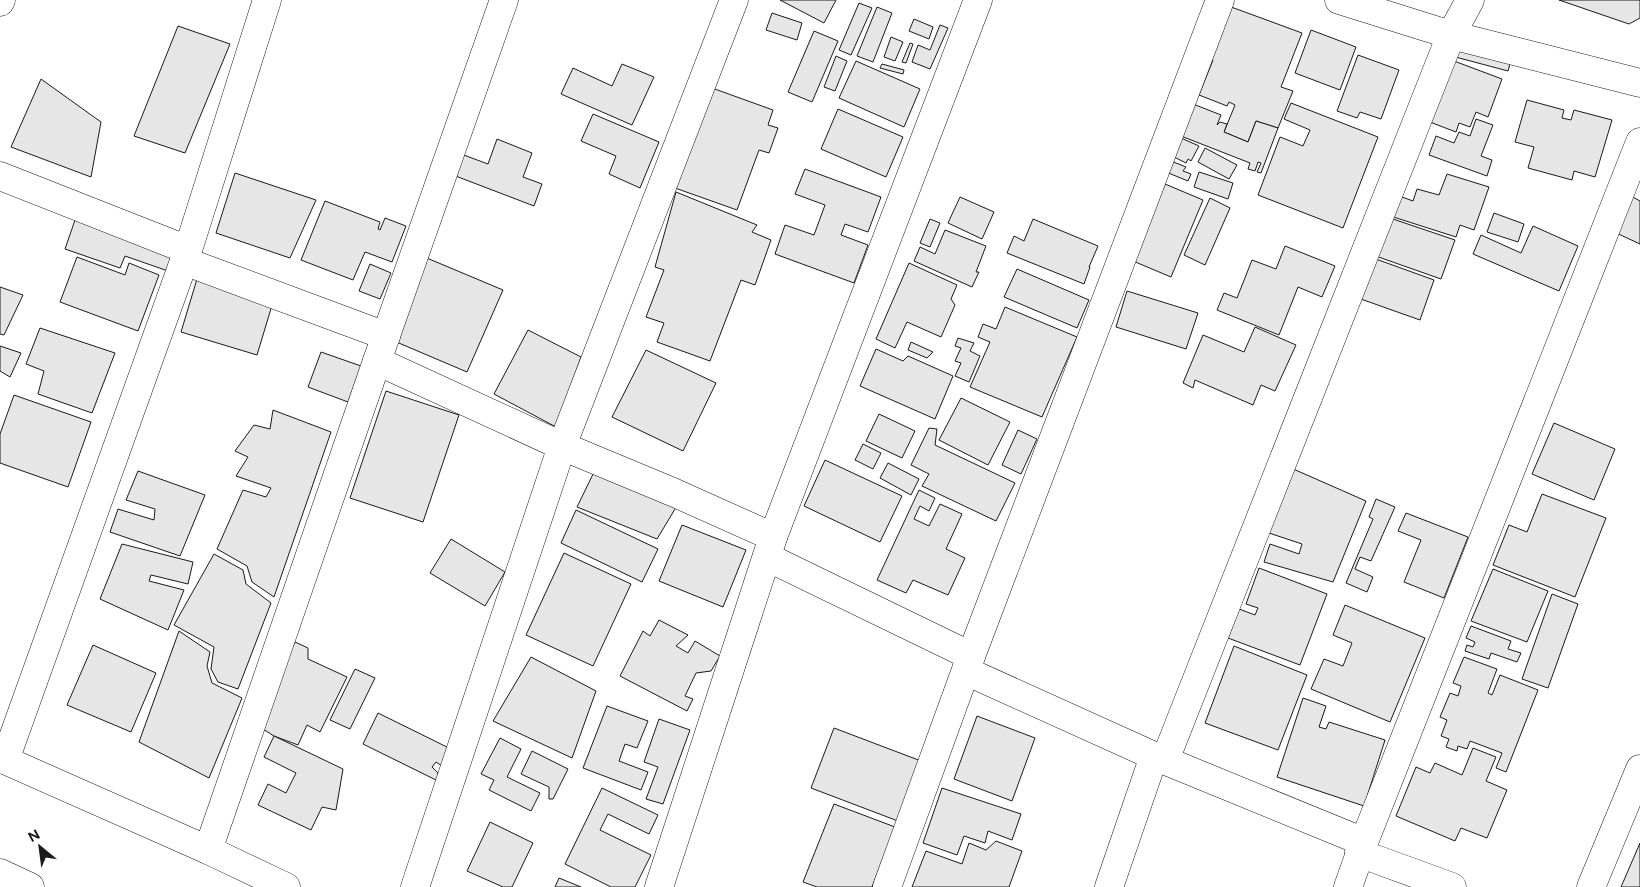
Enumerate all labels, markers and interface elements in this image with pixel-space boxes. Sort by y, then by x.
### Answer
north arrow [15,822,65,872]
text: N [25,826,43,846]

